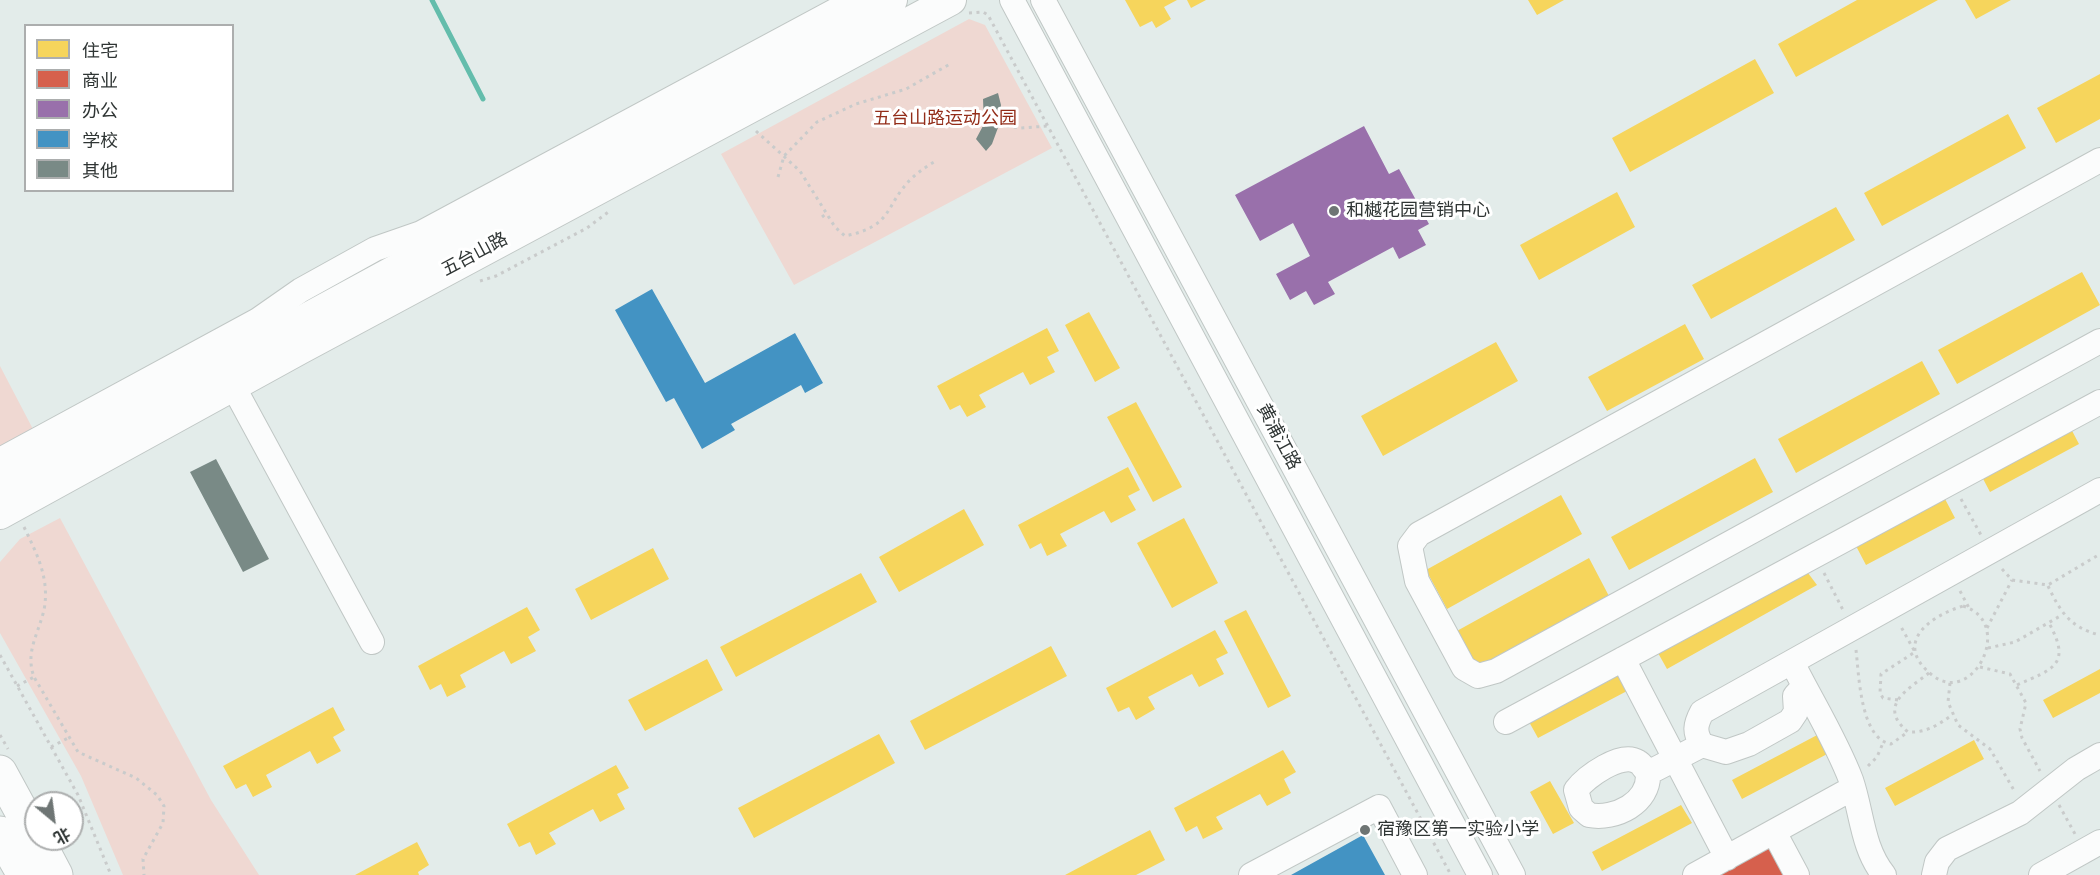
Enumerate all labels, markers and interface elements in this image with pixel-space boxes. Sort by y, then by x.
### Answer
legend [24,24,234,192]
text: 住宅 [82,40,118,62]
text: 商业 [82,70,118,92]
text: 办公 [82,100,118,122]
park label: 五台山路运动公园 [873,108,1017,130]
text: 学校 [82,130,118,152]
text: 其他 [82,160,118,182]
place label: 和樾花园营销中心 [1346,200,1490,222]
marker: 和樾花园营销中心 [1327,204,1341,218]
street label: 五台山路 [438,229,512,281]
street label: 黄浦江路 [1252,400,1304,474]
north arrow [24,791,84,851]
place label: 宿豫区第一实验小学 [1377,819,1539,841]
text: 北 [50,822,74,848]
marker: 宿豫区第一实验小学 [1358,823,1372,837]

